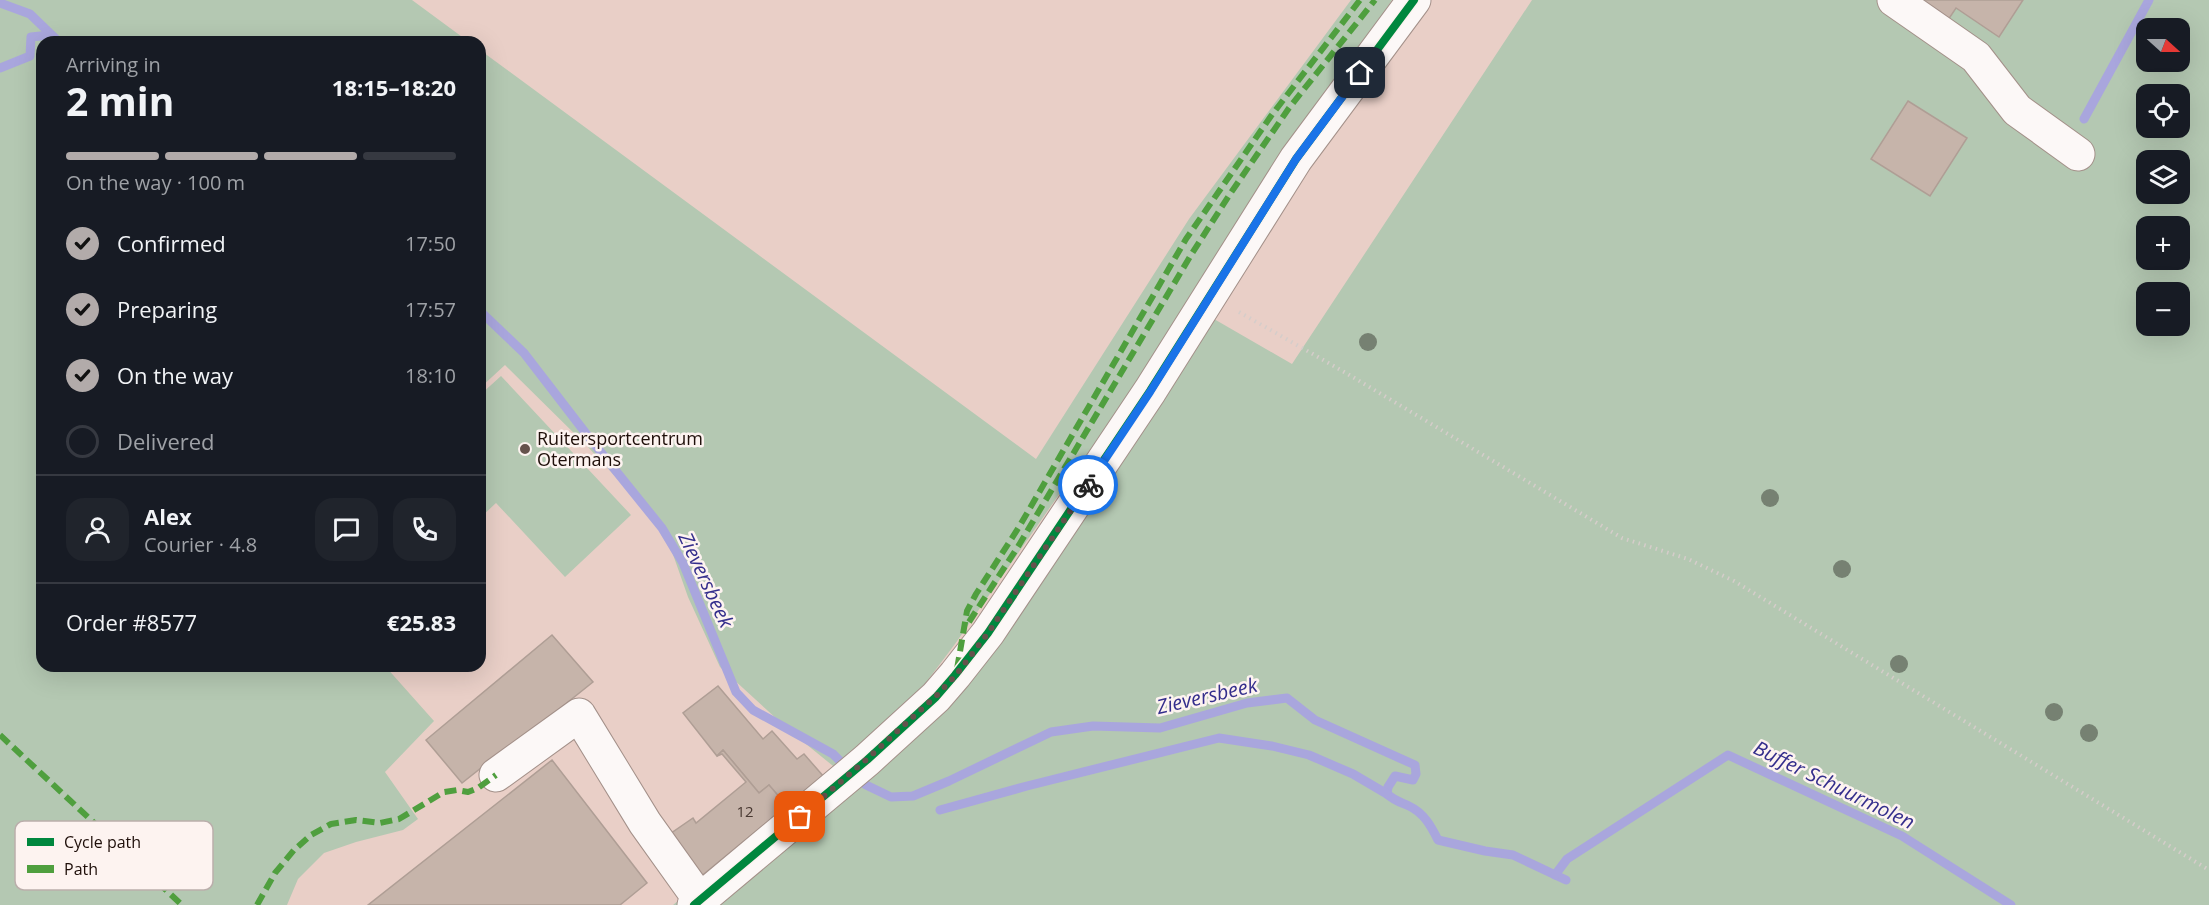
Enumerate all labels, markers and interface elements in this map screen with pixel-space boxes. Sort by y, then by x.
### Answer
north arrow [2136,18,2190,72]
map controls [2136,18,2190,336]
pin [1334,47,1385,98]
text: Arriving in [66,51,161,78]
icon: home [1343,56,1376,89]
text: 18:15–18:20 [332,72,456,102]
text: 2 min [66,74,174,127]
button: locate [2136,84,2190,138]
button: layers [2136,150,2190,204]
text: On the way · 100 m [66,169,245,196]
button: + [2136,216,2190,270]
icon: check [66,227,99,260]
text: Confirmed [117,228,226,258]
text: 17:50 [405,230,456,257]
button: − [2136,282,2190,336]
icon: check [66,293,99,326]
text: Preparing [117,294,217,324]
text: 17:57 [405,296,456,323]
icon: check [66,359,99,392]
text: On the way [117,360,233,390]
text: 18:10 [405,362,456,389]
text: Delivered [117,426,215,456]
place label: Ruitersportcentrum Otermans [537,426,703,471]
marker: Ruitersportcentrum Otermans [518,442,532,456]
courier [1058,455,1118,515]
icon: bike [1072,469,1105,502]
button: person [66,498,129,561]
button: chat [315,498,378,561]
button: phone [393,498,456,561]
text: Alex [144,501,192,531]
water label: Zieversbeek [672,527,741,633]
text: Courier · 4.8 [144,531,257,558]
text: Order #8577 [66,607,197,637]
text: €25.83 [387,607,456,637]
water label: Zieversbeek [1153,671,1261,720]
water label: Buffer Schuurmolen [1749,734,1919,835]
pin [774,791,825,842]
icon: bag [783,800,816,833]
house number: 12 [736,801,754,821]
legend [15,821,213,890]
text: Cycle path [64,831,141,853]
text: Path [64,858,98,880]

